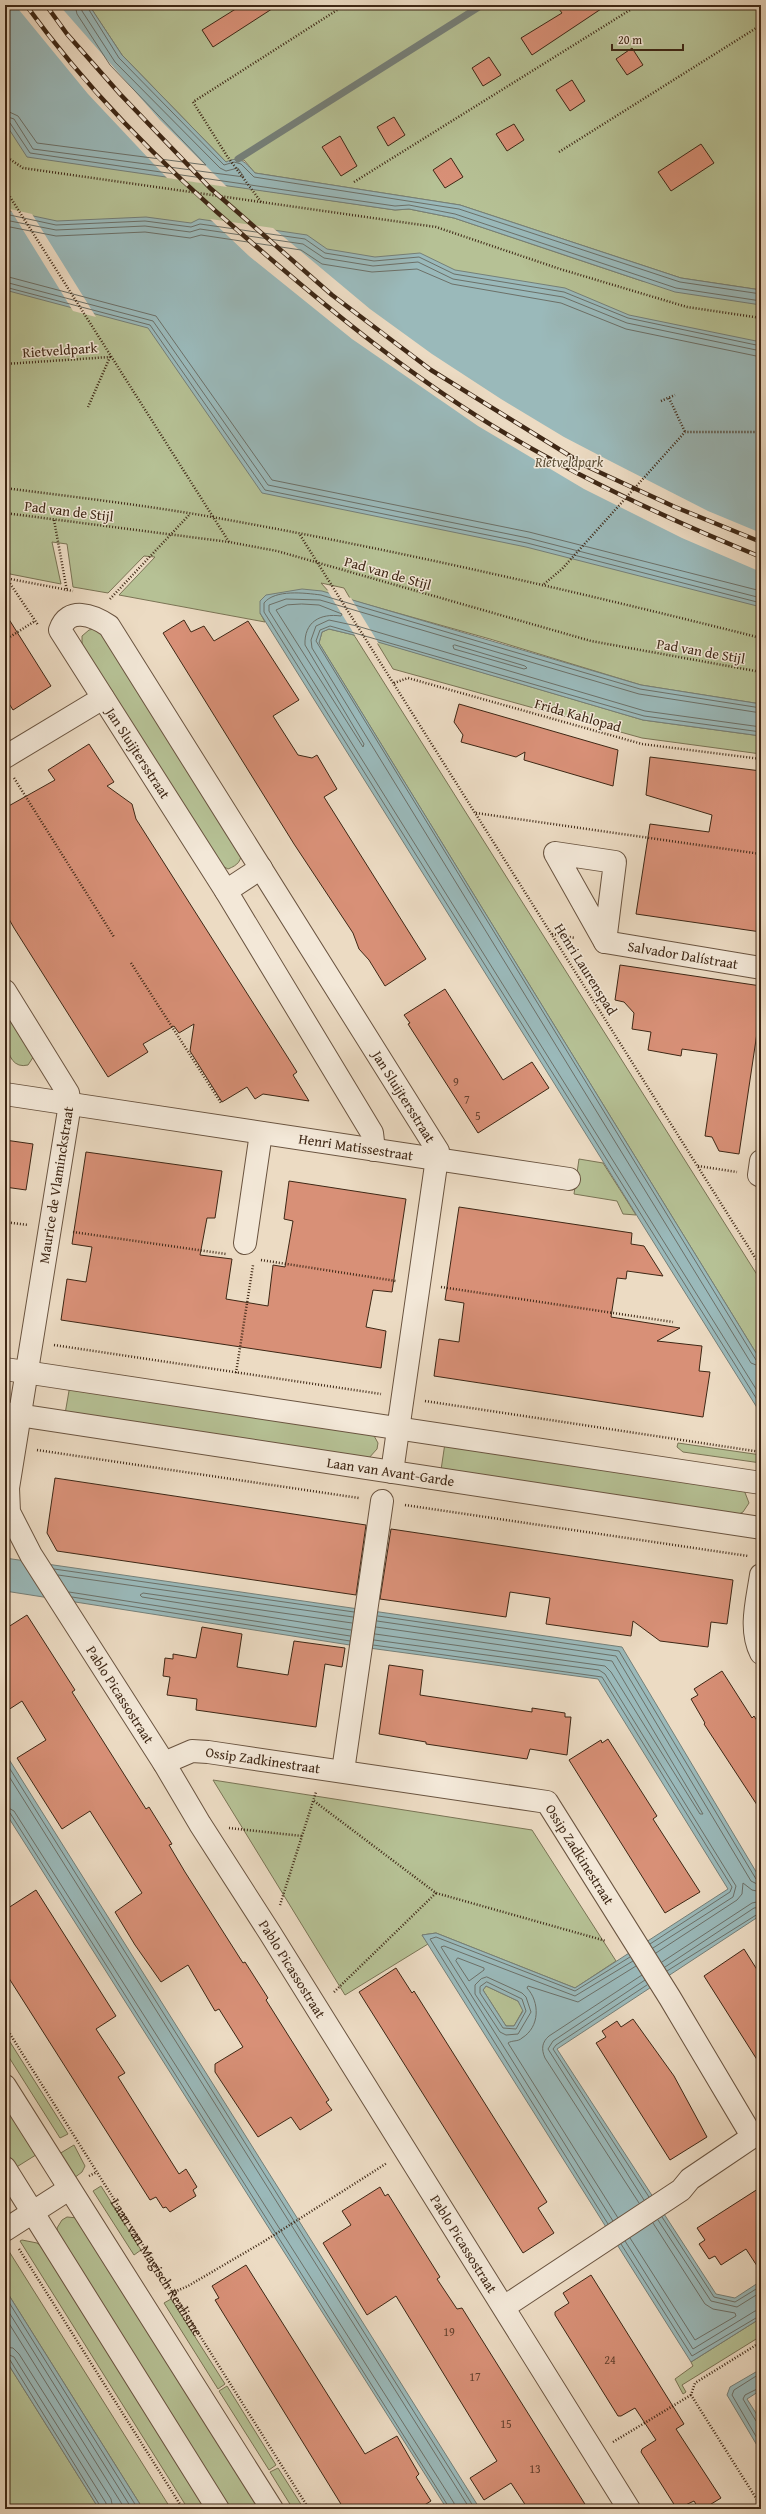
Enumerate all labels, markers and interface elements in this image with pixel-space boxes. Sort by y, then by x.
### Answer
scale bar [612,26,683,52]
text: 20 m [618,31,642,48]
street label: Rietveldpark [22,337,99,363]
park label: Rietveldpark [534,452,604,472]
street label: Pad van de Stijl [23,496,115,526]
street label: Pad van de Stijl [342,551,434,595]
street label: Pad van de Stijl [655,633,747,669]
street label: Frida Kahlopad [532,693,624,737]
street label: Jan Sluijtersstraat [100,702,175,803]
street label: Henri Laurenspad [550,919,622,1019]
street label: Salvador Dalístraat [626,936,740,974]
street label: Jan Sluijtersstraat [366,1045,440,1147]
house number: 9 [453,1073,459,1090]
house number: 7 [464,1091,470,1108]
street label: Maurice de Vlaminckstraat [34,1105,78,1265]
house number: 5 [475,1107,481,1124]
street label: Henri Matissestraat [297,1128,415,1165]
street label: Laan van Avant-Garde [325,1452,456,1491]
street label: Pablo Picassostraat [81,1642,159,1747]
street label: Ossip Zadkinestraat [204,1742,322,1778]
street label: Ossip Zadkinestraat [541,1800,619,1909]
street label: Pablo Picassostraat [254,1916,331,2022]
street label: Pablo Picassostraat [426,2191,502,2297]
street label: Laan van Magisch Realisme [106,2194,208,2340]
house number: 19 [443,2323,455,2340]
house number: 24 [604,2351,616,2368]
house number: 17 [469,2368,481,2385]
house number: 15 [500,2415,512,2432]
house number: 13 [529,2460,541,2477]

